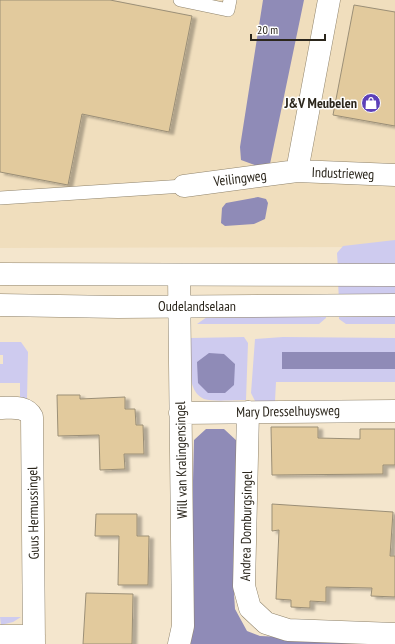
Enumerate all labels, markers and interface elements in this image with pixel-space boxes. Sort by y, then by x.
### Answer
scale bar [251,16,325,42]
text: 20 m [257,22,278,37]
shop icon: J&V Meubelen [360,92,382,114]
place label: J&V Meubelen [284,94,357,112]
street label: Industrieweg [311,163,375,183]
street label: Veilingweg [212,166,267,190]
street label: Oudelandselaan [158,297,236,315]
street label: Will van Kralingensingel [171,400,191,519]
street label: Mary Dresselhuysweg [236,401,340,421]
street label: Guus Hermussingel [23,466,43,560]
street label: Andrea Domburgsingel [236,470,256,581]

